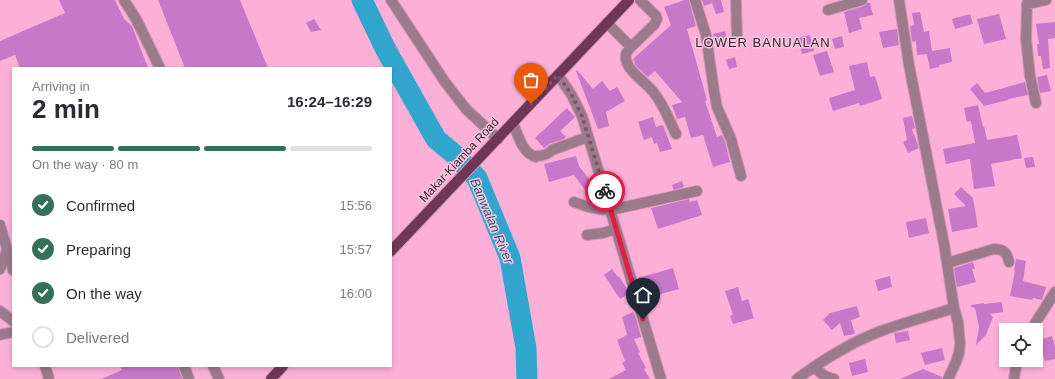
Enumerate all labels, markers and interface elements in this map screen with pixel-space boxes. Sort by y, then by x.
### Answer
district label: LOWER BANUALAN [695,35,831,50]
pin [514,63,548,104]
icon: bag [520,69,542,91]
text: Arriving in [32,79,90,94]
text: 16:24–16:29 [287,93,372,110]
text: 2 min [32,94,100,124]
street label: Makar-Kiamba Road [416,115,502,205]
text: On the way · 80 m [32,157,138,172]
courier [585,171,625,211]
water label: Banwalan River [467,176,517,266]
icon: bike [594,180,616,202]
icon: check [32,194,54,216]
text: Confirmed [66,197,135,214]
text: 15:56 [339,198,372,213]
icon: check [32,238,54,260]
text: Preparing [66,241,131,258]
text: 15:57 [339,242,372,257]
pin [626,278,660,319]
icon: check [32,282,54,304]
icon: home [632,284,654,306]
text: On the way [66,285,142,302]
text: 16:00 [339,286,372,301]
map controls [999,323,1043,367]
button: locate [999,323,1043,367]
text: Delivered [66,329,129,346]

